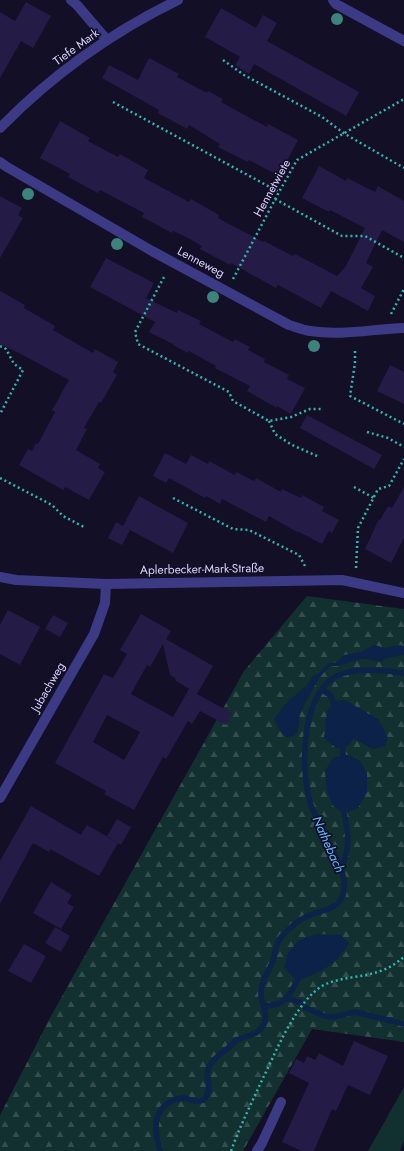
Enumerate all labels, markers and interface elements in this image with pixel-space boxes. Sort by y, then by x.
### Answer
street label: Tiefe Mark [49,24,103,70]
street label: Hennetwiete [249,156,295,220]
street label: Lenneweg [174,242,228,282]
street label: Aplerbecker-Mark-Straße [140,559,264,579]
street label: Jubachweg [26,659,69,717]
water label: Nathebach [308,813,350,876]

